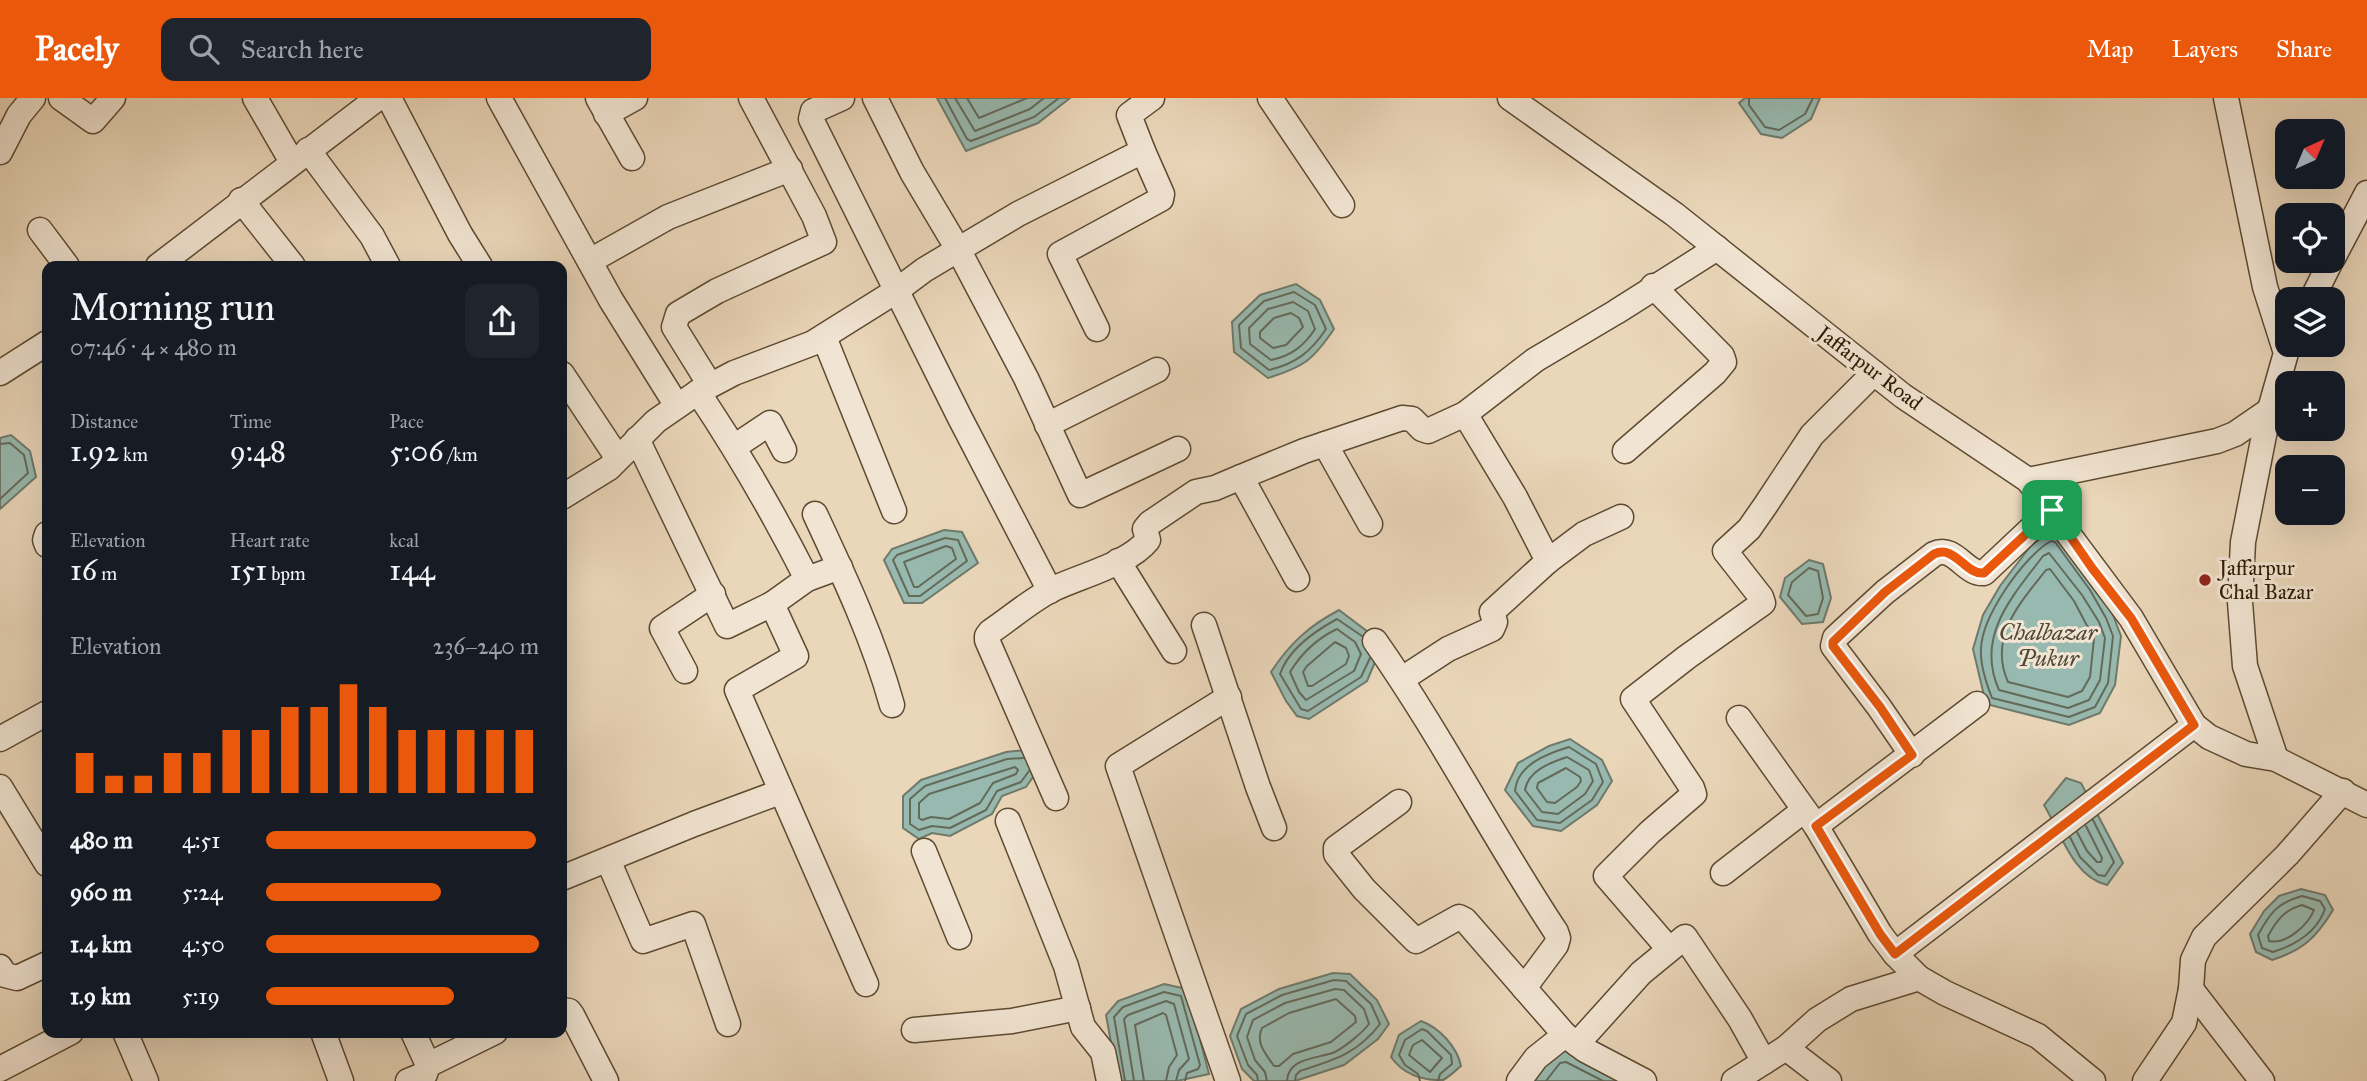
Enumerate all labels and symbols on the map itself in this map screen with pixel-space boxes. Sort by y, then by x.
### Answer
north arrow [2275,119,2345,189]
street label: Jaffarpur Road [1811,319,1928,416]
pin [2022,480,2082,540]
place label: Jaffarpur Chal Bazar [2217,555,2313,605]
marker: Jaffarpur Chal Bazar [2197,572,2213,588]
water label: Chalbazar Pukur [1999,618,2099,672]

